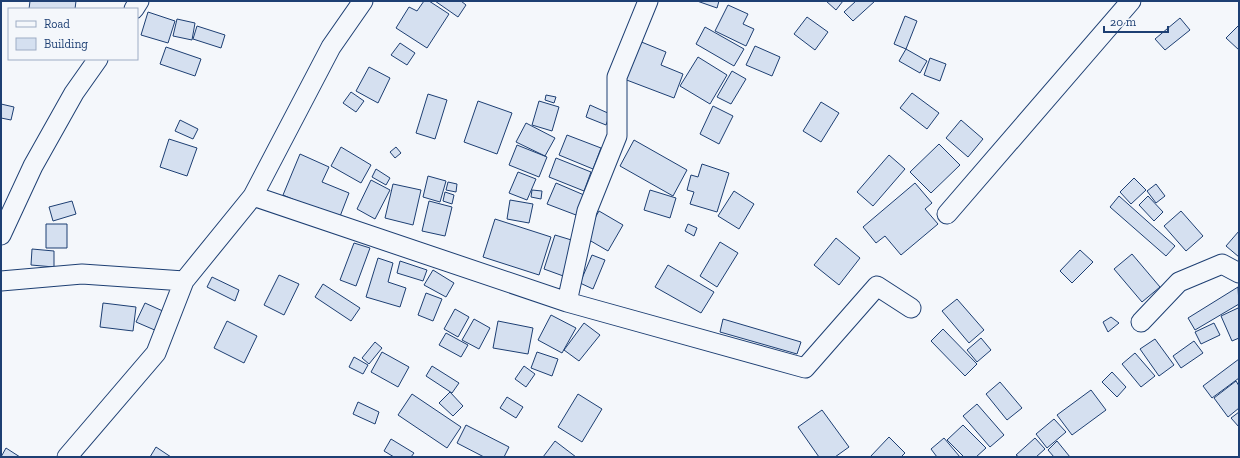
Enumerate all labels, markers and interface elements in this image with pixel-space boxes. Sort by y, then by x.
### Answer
legend [8,8,138,60]
scale bar [1104,8,1168,34]
text: 20 m [1110,15,1137,29]
text: Road [44,17,70,31]
text: Building [44,37,88,51]

